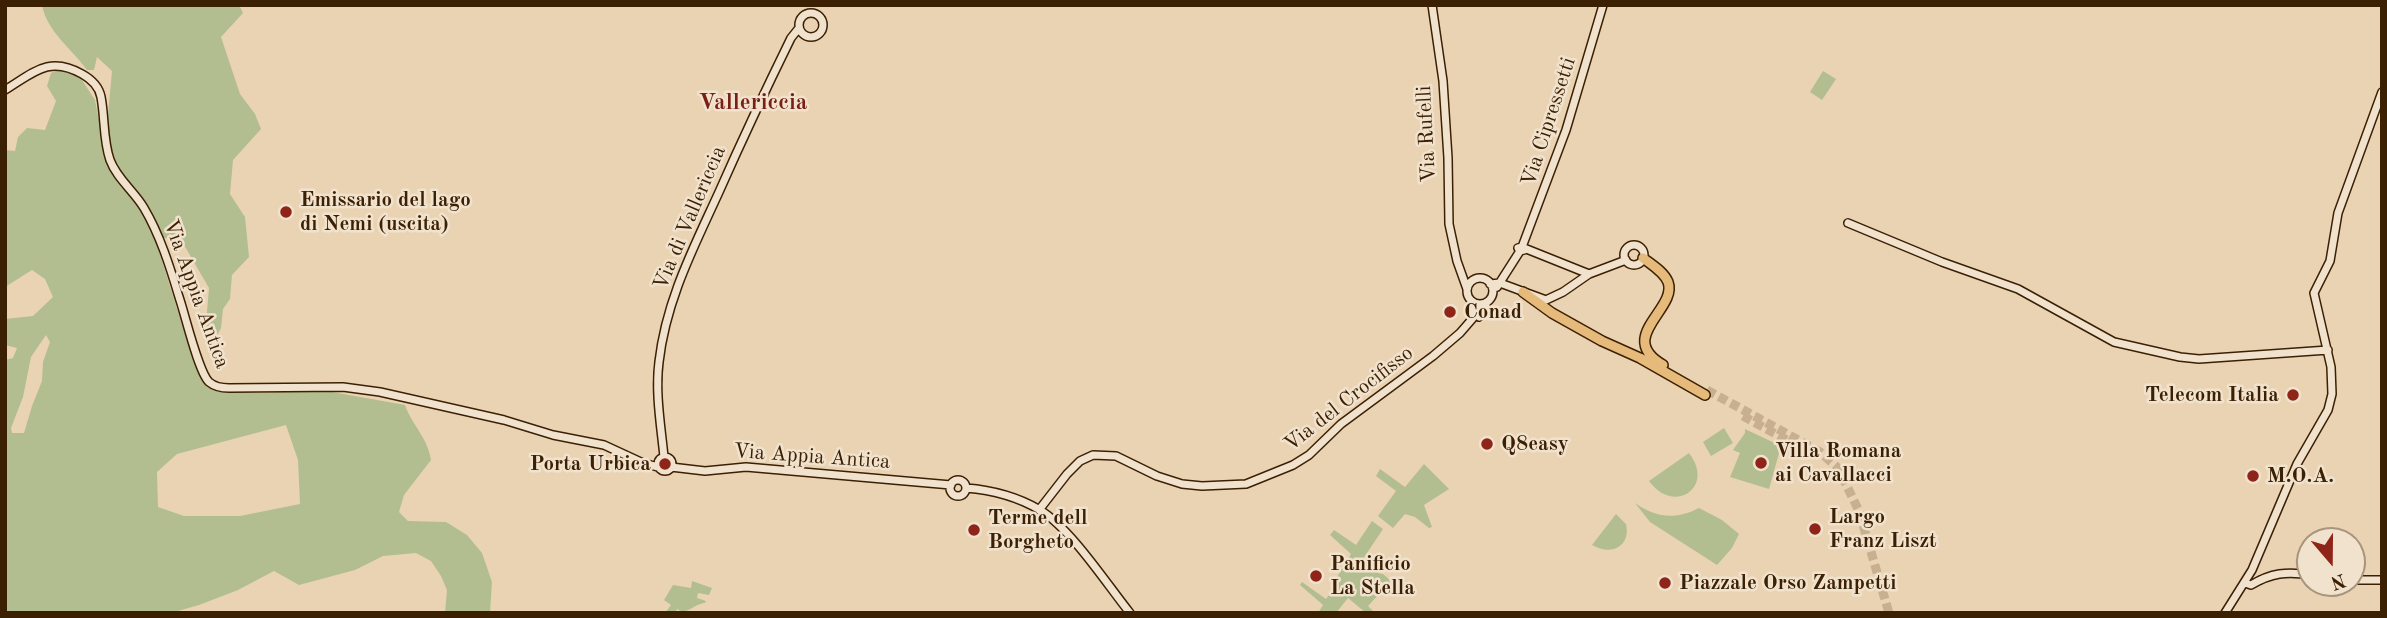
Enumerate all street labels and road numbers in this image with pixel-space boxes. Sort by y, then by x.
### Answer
street label: Via Cipressetti [1516,54,1582,190]
street label: Via Rufelli [1412,85,1442,183]
street label: Via di Vallericcia [648,142,732,294]
street label: Via Appia Antica [157,216,235,372]
street label: Via del Crocifisso [1279,341,1419,457]
street label: Via Appia Antica [733,439,891,475]

